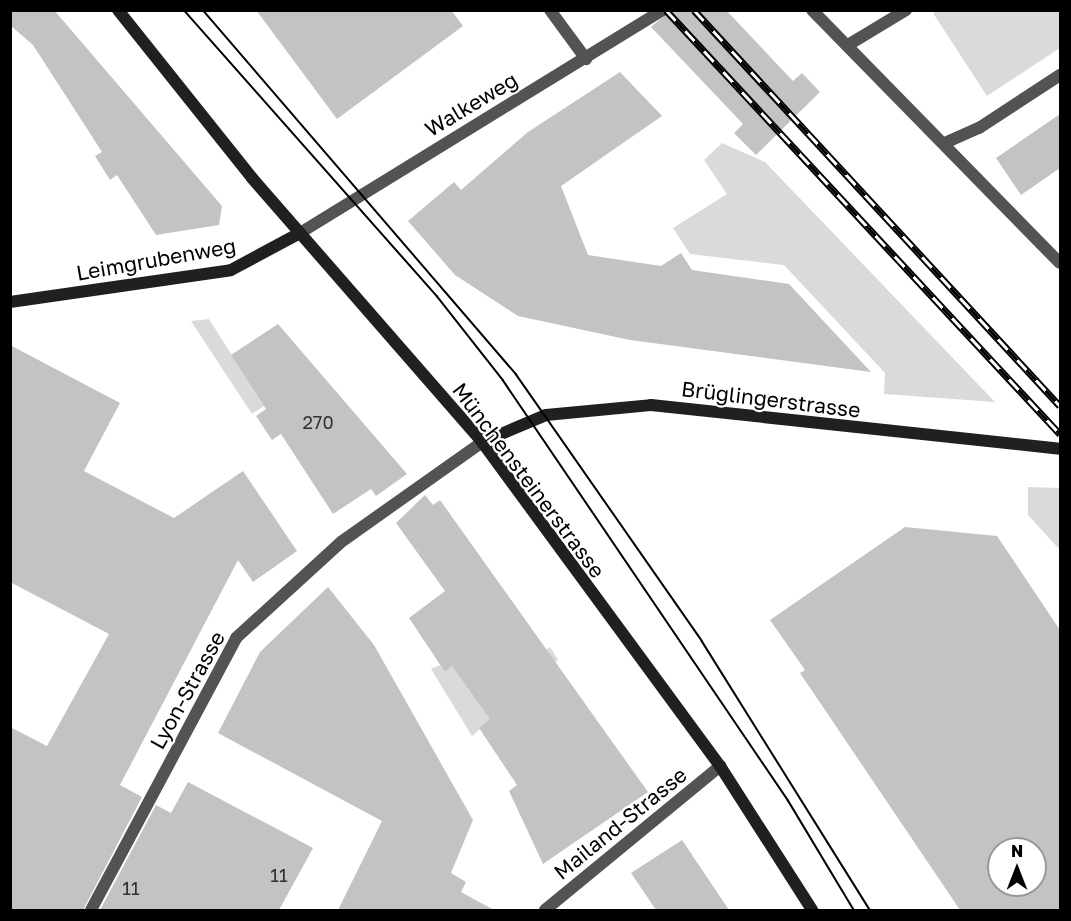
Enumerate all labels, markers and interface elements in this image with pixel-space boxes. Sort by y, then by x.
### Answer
street label: Walkeweg [420,67,522,141]
street label: Leimgrubenweg [74,233,238,285]
street label: Brüglingerstrasse [680,376,862,422]
street label: Münchensteinerstrasse [447,378,611,582]
house number: 270 [302,411,334,433]
street label: Lyon-Strasse [144,627,230,753]
street label: Mailand-Strasse [548,762,692,884]
north arrow [987,837,1047,897]
text: N [1011,841,1023,861]
house number: 11 [270,864,288,886]
house number: 11 [122,877,140,899]

